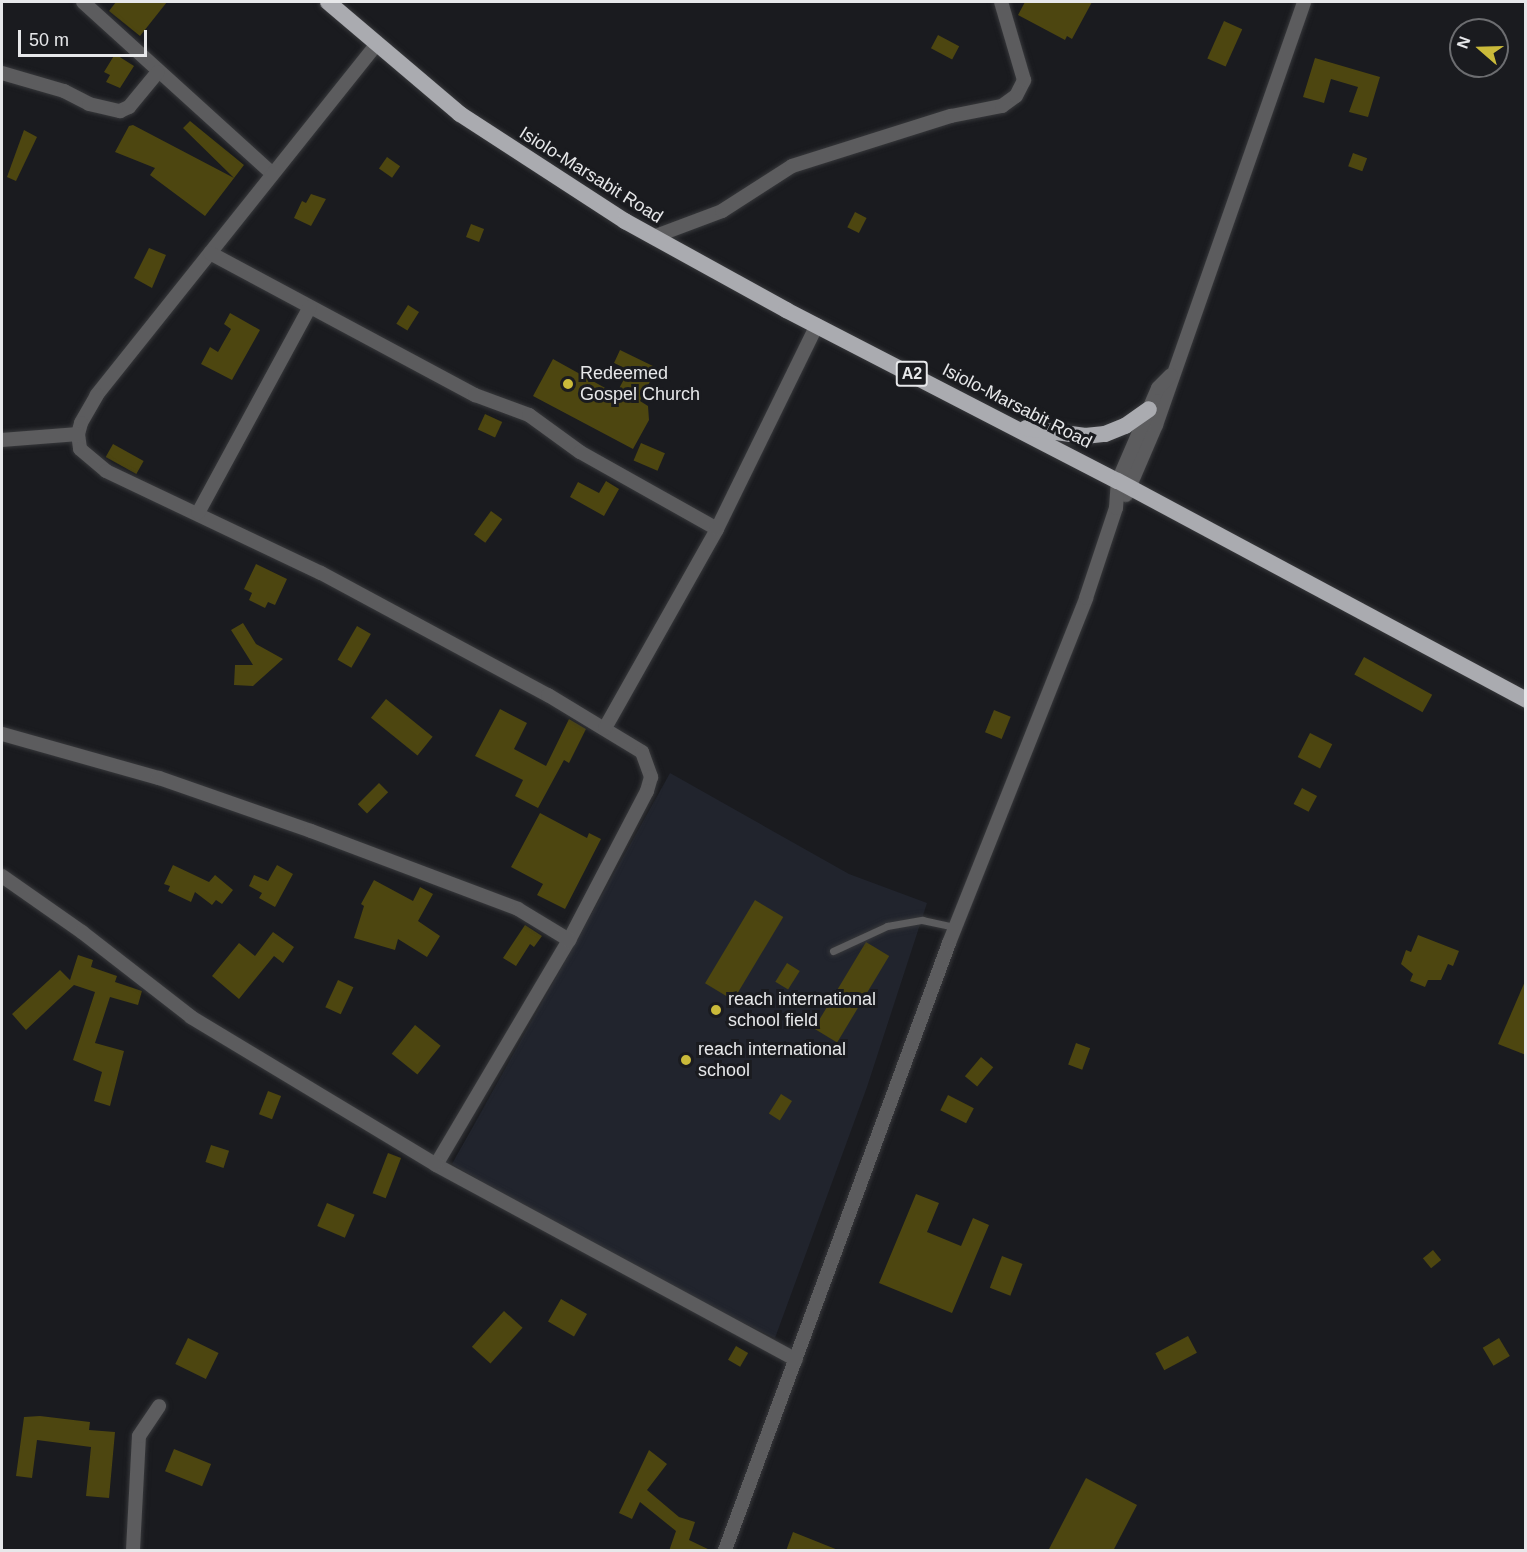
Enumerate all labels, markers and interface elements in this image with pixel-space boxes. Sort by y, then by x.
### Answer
scale bar [21,18,150,56]
north arrow [1449,18,1509,78]
text: 50 m [29,30,69,50]
text: N [1454,34,1473,51]
street label: Isiolo-Marsabit Road [515,122,667,228]
street label: Isiolo-Marsabit Road [939,359,1095,453]
road number: A2 [896,361,928,387]
place label: Redeemed Gospel Church [580,363,700,406]
marker: Redeemed Gospel Church [561,377,575,391]
place label: reach international school field [728,989,876,1032]
marker: reach international school field [709,1003,723,1017]
place label: reach international school [698,1039,846,1082]
marker: reach international school [679,1053,693,1067]

